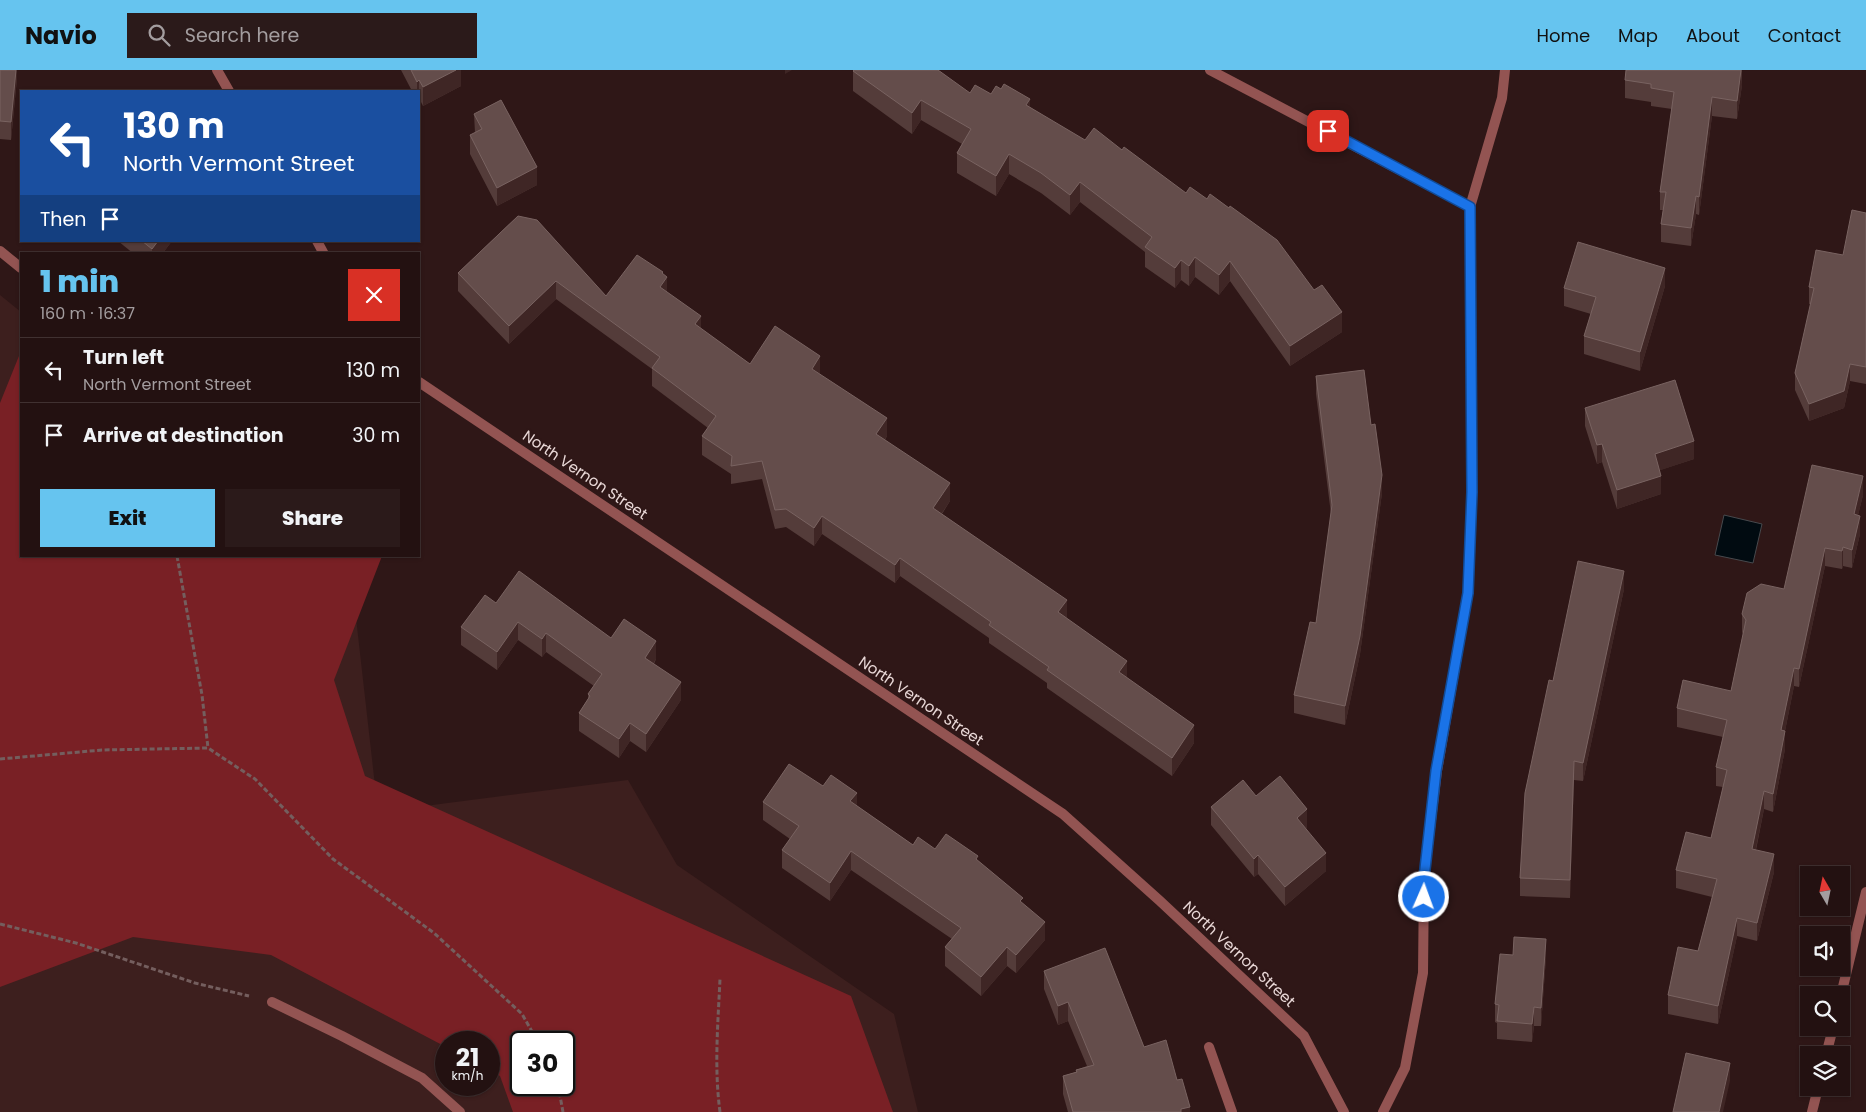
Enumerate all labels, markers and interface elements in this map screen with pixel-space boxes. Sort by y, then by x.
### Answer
search box [127,13,477,58]
text: Navio [25,19,97,52]
icon: search [145,21,173,49]
text: Search here [185,22,299,49]
text: Home [1536,23,1590,48]
text: Map [1618,23,1658,48]
text: About [1686,23,1740,48]
text: Contact [1768,23,1841,48]
text: 130 m [123,101,225,150]
icon: left [40,110,105,175]
pin [1307,110,1349,152]
icon: arrive [1314,117,1342,145]
text: North Vermont Street [123,148,355,179]
icon: arrive [96,205,124,233]
text: Then [40,206,86,233]
text: 1 min [40,260,119,303]
button: close [348,269,400,321]
text: 160 m · 16:37 [40,302,135,325]
text: Turn left [83,344,164,371]
icon: left [40,356,68,384]
text: 130 m [346,357,400,384]
text: North Vermont Street [83,373,251,396]
icon: arrive [40,421,68,449]
text: Arrive at destination [83,422,284,449]
text: 30 m [352,422,400,449]
street label: North Vernon Street [519,425,652,524]
button: Exit [40,489,215,547]
button: Share [225,489,400,547]
street label: North Vernon Street [855,651,988,750]
north arrow [1800,866,1850,916]
map controls [1800,866,1850,1096]
position arrow [1397,870,1449,922]
street label: North Vernon Street [1179,896,1300,1011]
button: sound [1800,926,1850,976]
button: search [1800,986,1850,1036]
speed limit sign: 30 [510,1031,575,1096]
text: 21 [456,1040,479,1075]
button: layers [1800,1046,1850,1096]
text: km/h [452,1067,483,1084]

